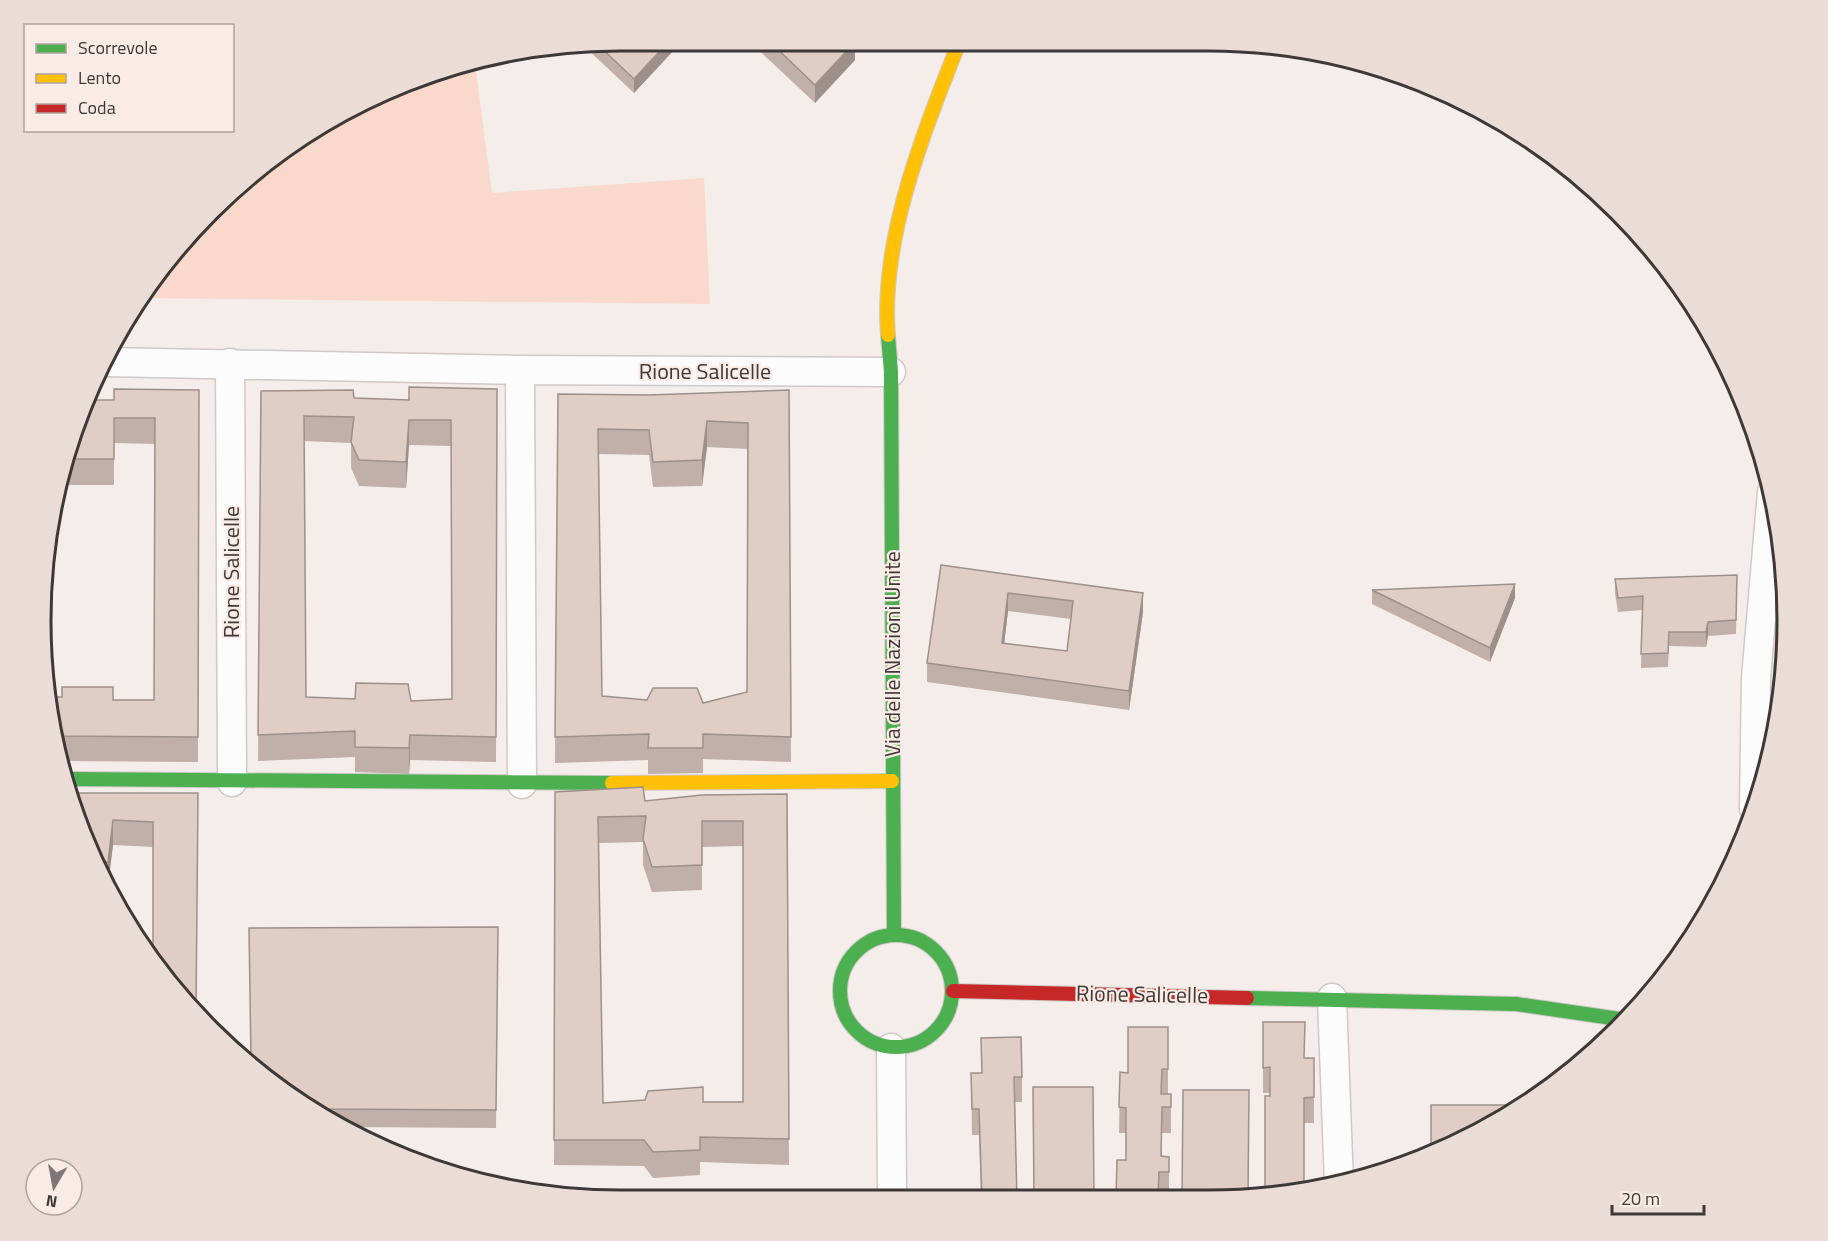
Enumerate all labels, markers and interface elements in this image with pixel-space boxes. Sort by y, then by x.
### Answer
legend [24,24,234,132]
text: Scorrevole [78,34,157,61]
text: Lento [78,64,121,91]
text: Coda [78,94,116,121]
street label: Rione Salicelle [639,354,771,388]
street label: Rione Salicelle [214,506,248,638]
street label: Via delle Nazioni Unite [875,551,909,757]
street label: Rione Salicelle [1075,976,1209,1012]
north arrow [24,1157,84,1217]
scale bar [1612,1178,1704,1216]
text: 20 m [1621,1185,1660,1212]
text: N [44,1189,59,1215]

